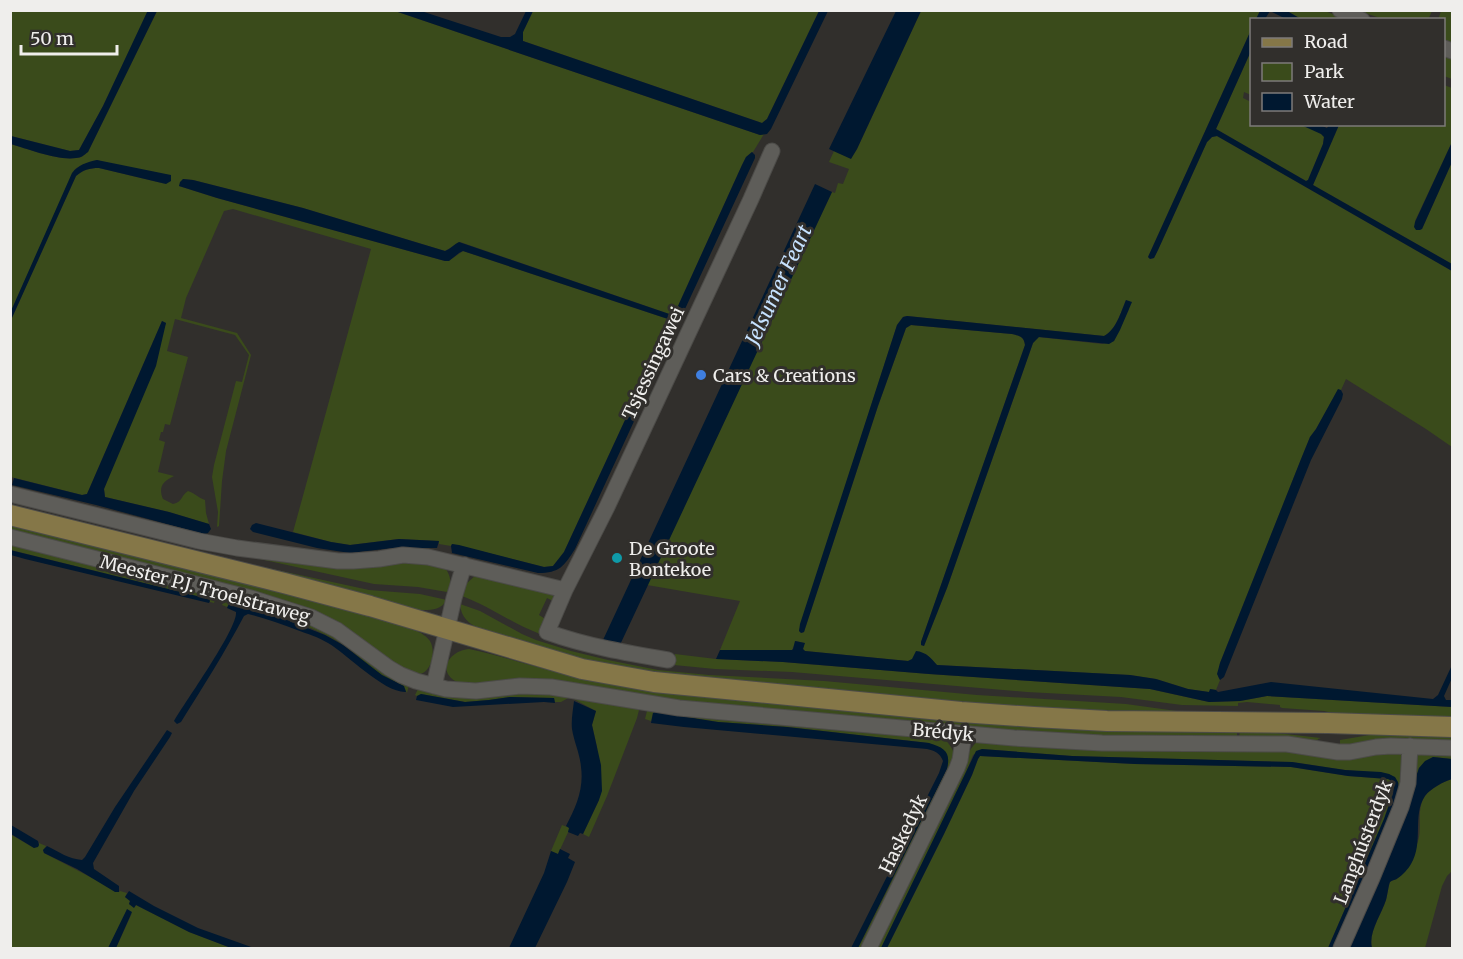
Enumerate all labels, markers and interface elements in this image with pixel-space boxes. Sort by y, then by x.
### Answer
scale bar [21,18,117,56]
legend [1250,18,1445,126]
text: 50 m [30,27,74,50]
text: Road [1304,30,1348,53]
text: Park [1304,60,1345,83]
text: Water [1303,90,1355,113]
water label: Jelsumer Feart [738,221,817,351]
street label: Tsjessingawei [617,303,689,423]
place label: Cars & Creations [713,364,856,387]
marker: Cars & Creations [694,368,708,382]
place label: De Groote Bontekoe [629,537,715,581]
street label: Meester P.J. Troelstraweg [97,550,313,628]
marker: De Groote Bontekoe [610,551,624,565]
street label: Brédyk [911,718,975,746]
street label: Langhústerdyk [1329,776,1397,907]
street label: Haskedyk [874,790,932,877]

